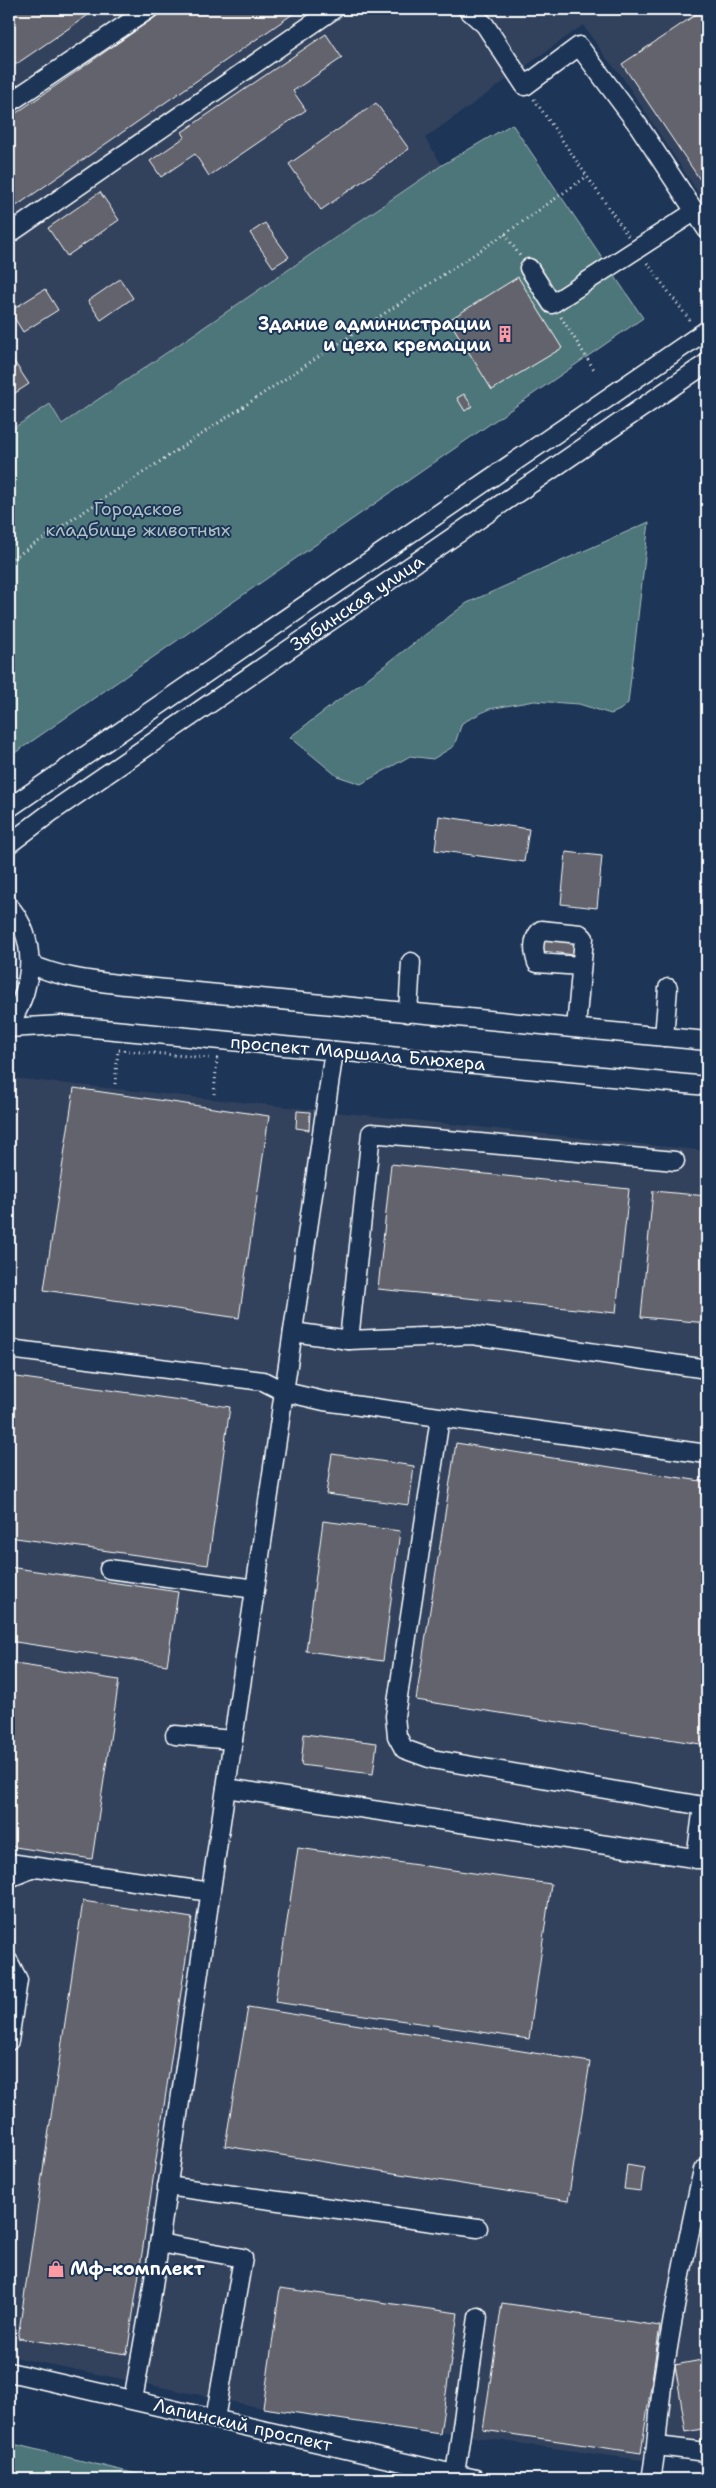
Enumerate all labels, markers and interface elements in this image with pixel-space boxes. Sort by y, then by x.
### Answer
place label: Здание администрации и цеха кремации [258,312,492,357]
building icon: Здание администрации и цеха кремации [495,324,515,344]
park label: Городское кладбище животных [46,497,230,542]
street label: Зыбинская улица [285,549,429,657]
street label: проспект Маршала Блюхера [229,1030,487,1076]
place label: Мф-комплект [70,2257,205,2281]
shop icon: Мф-комплект [46,2259,66,2279]
street label: Лапинский проспект [151,2393,335,2457]

